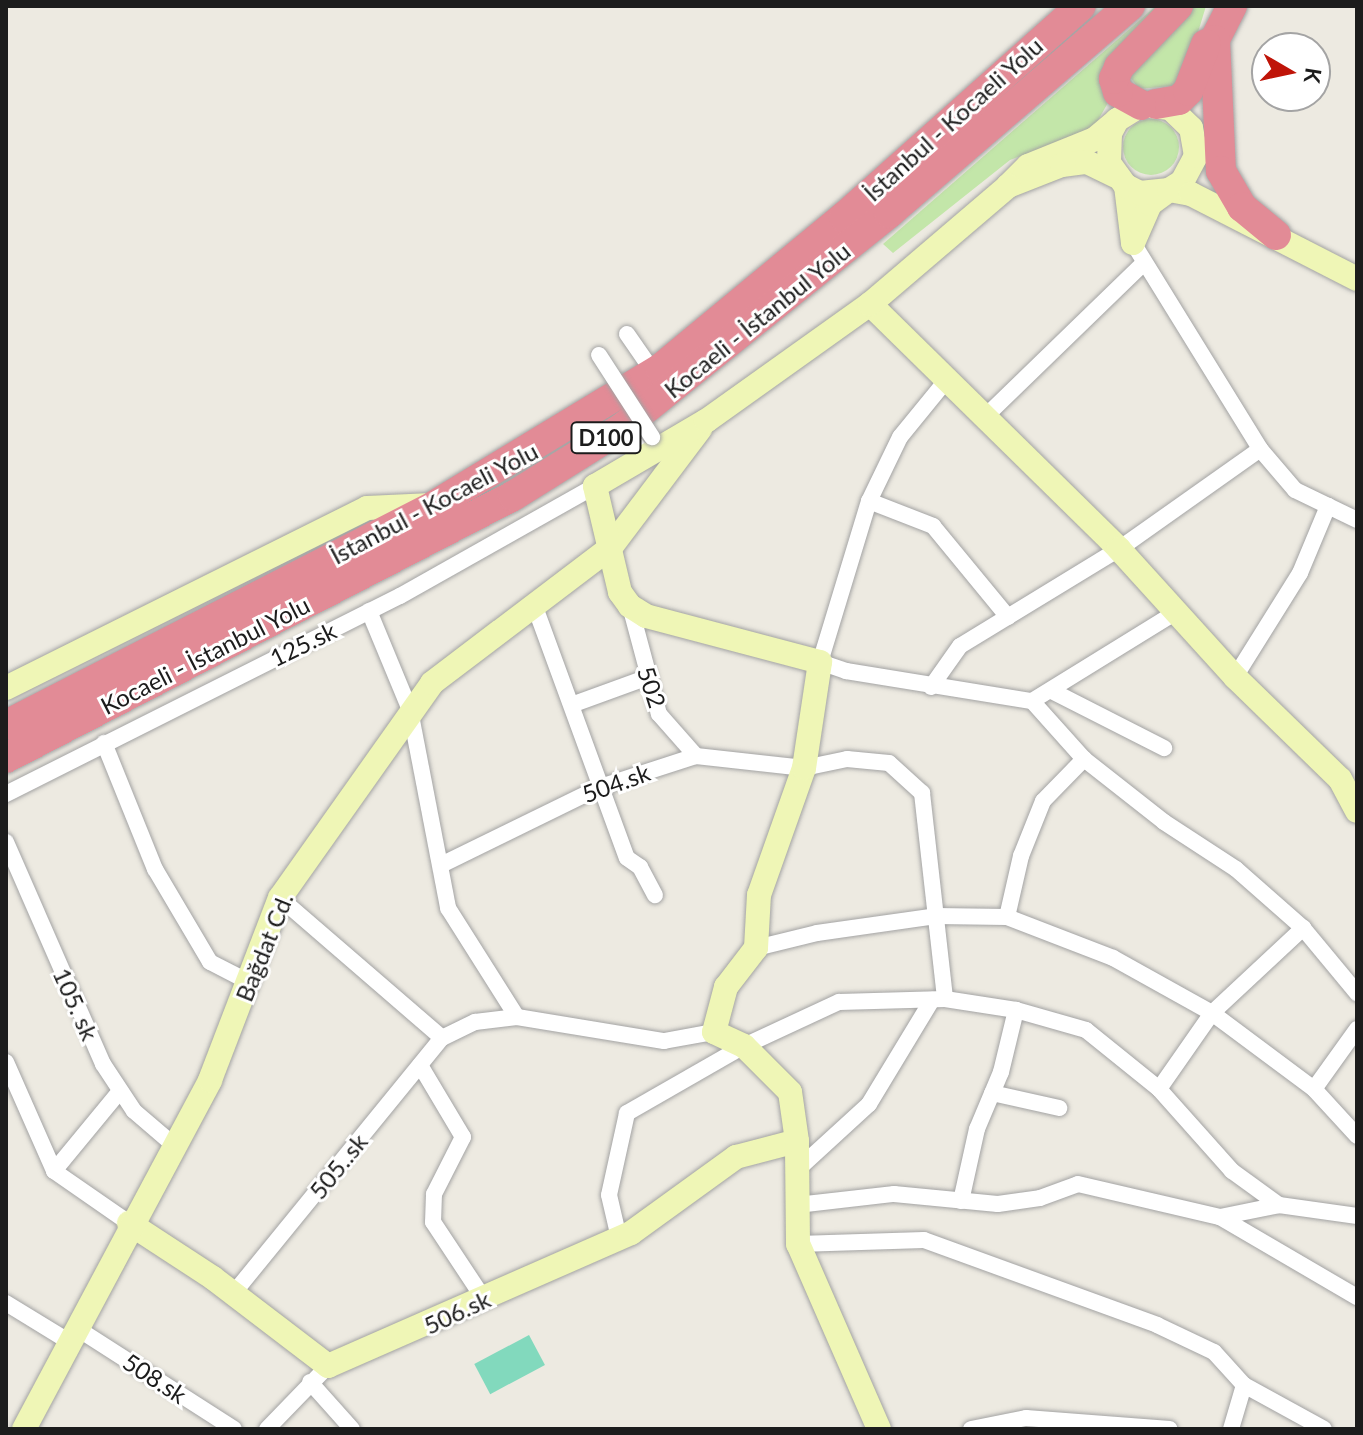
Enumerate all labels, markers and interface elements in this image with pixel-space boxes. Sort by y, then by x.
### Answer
street label: İstanbul - Kocaeli Yolu [857,31,1049,207]
north arrow [1251,32,1331,112]
text: K [1299,66,1328,85]
street label: Kocaeli - İstanbul Yolu [658,236,856,404]
road number: D100 [570,420,642,456]
street label: İstanbul - Kocaeli Yolu [325,436,543,570]
street label: Kocaeli - İstanbul Yolu [95,590,315,720]
street label: 125.sk [265,616,341,672]
street label: 502 [632,663,672,711]
street label: 504.sk [578,757,654,809]
street label: Bağdat Cd. [229,889,299,1005]
street label: 105. sk [47,963,105,1045]
street label: 505..sk [303,1128,373,1204]
street label: 506.sk [419,1284,495,1340]
street label: 508.sk [118,1347,192,1409]

